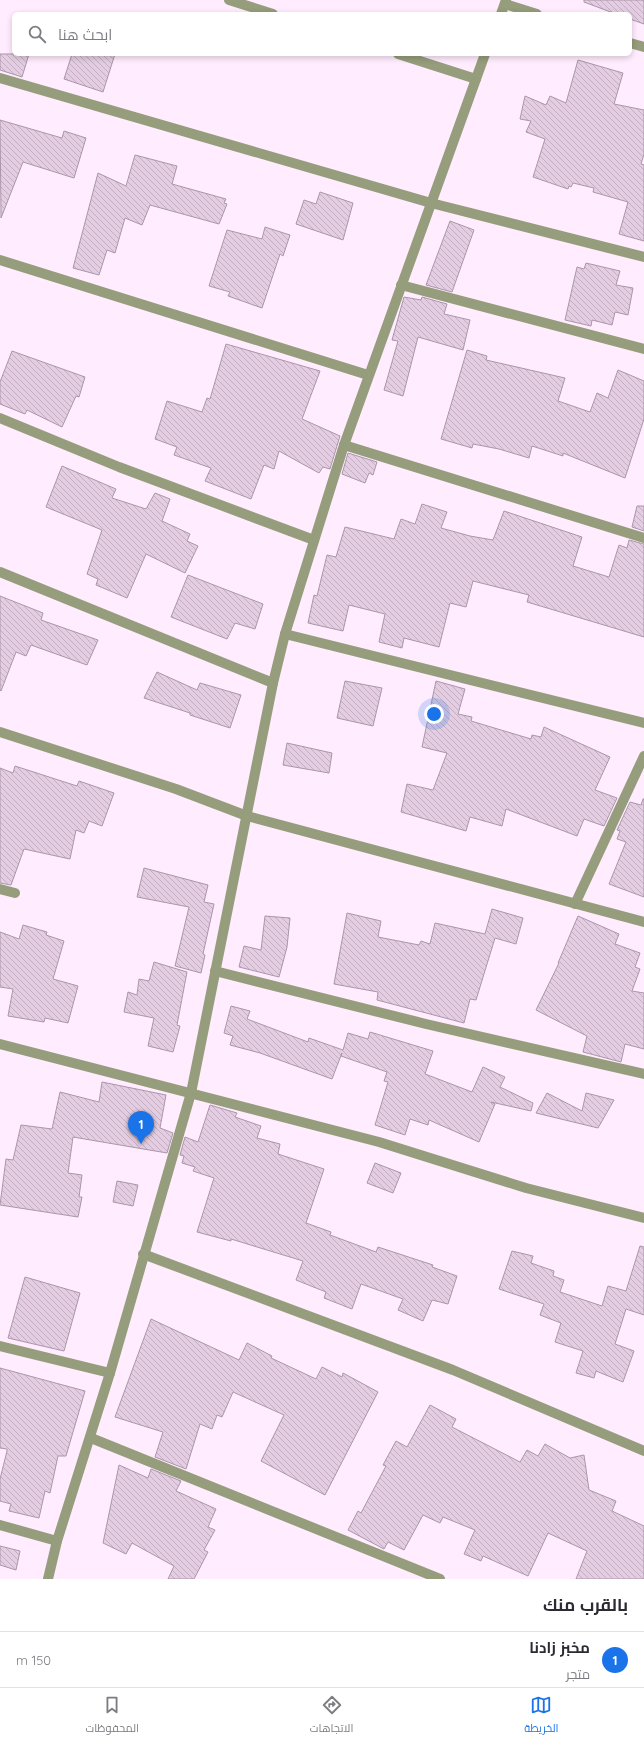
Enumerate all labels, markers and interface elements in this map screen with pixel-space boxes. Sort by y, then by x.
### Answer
search box [12,12,632,56]
icon: search [26,23,48,45]
text: ابحث هنا [58,25,112,44]
your location [424,704,444,724]
pin: 1 [128,1111,154,1144]
text: بالقرب منك [543,1594,628,1615]
text: مخبز زادنا [529,1638,590,1657]
text: 150 m [16,1652,51,1668]
text: 1 [612,1652,618,1668]
text: متجر [566,1666,590,1682]
tab: المحفوظات [85,1694,139,1738]
tab: الاتجاهات [310,1694,353,1738]
tab: الخريطة [524,1694,559,1738]

